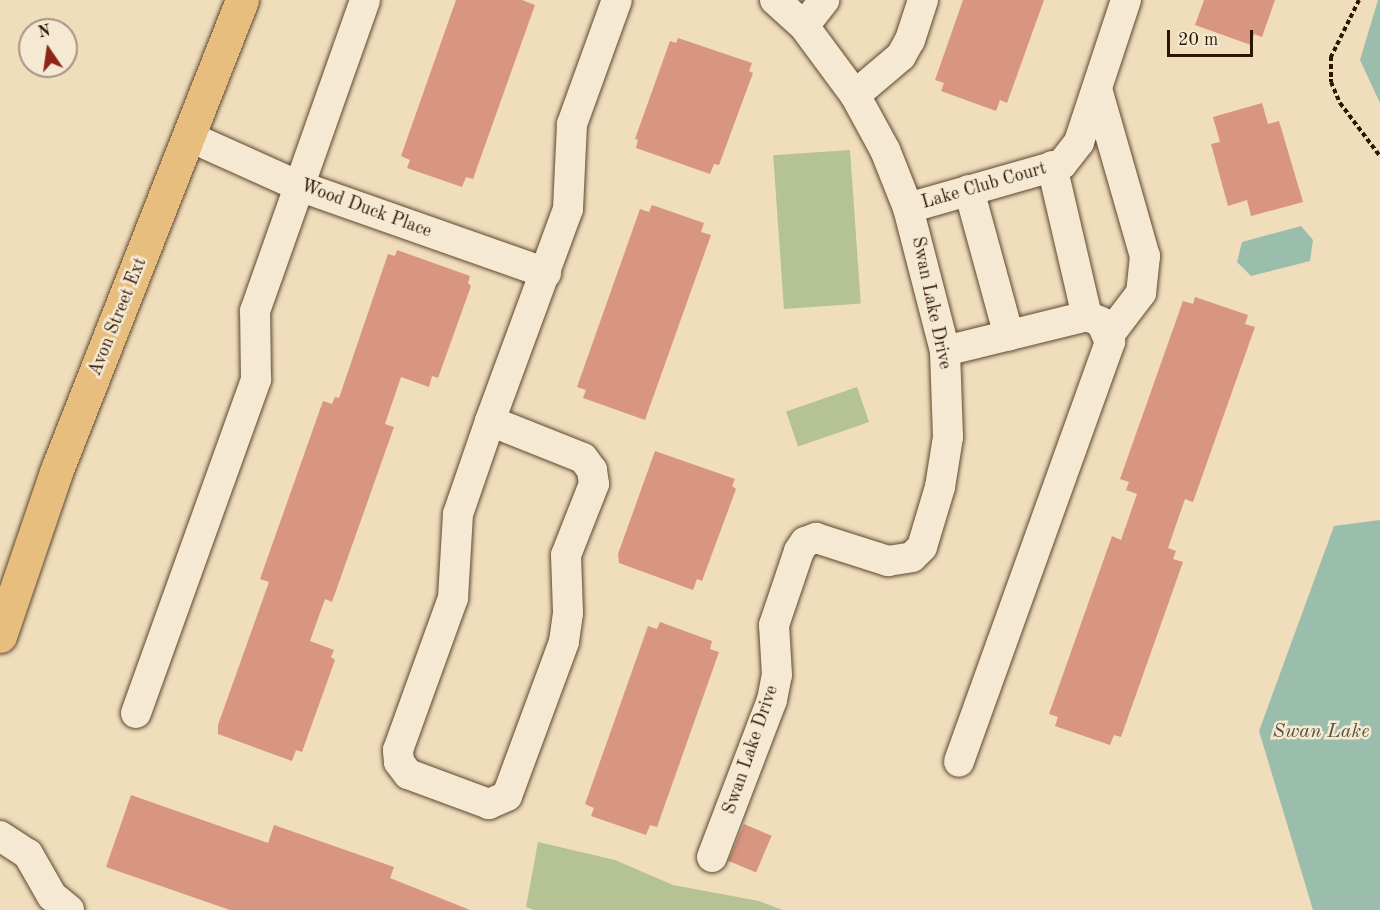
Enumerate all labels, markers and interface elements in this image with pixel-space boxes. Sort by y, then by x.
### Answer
north arrow [18,18,78,78]
scale bar [1170,18,1256,56]
text: N [37,23,52,42]
text: 20 m [1178,31,1218,49]
street label: Lake Club Court [919,158,1049,214]
street label: Wood Duck Place [298,175,434,243]
street label: Swan Lake Drive [906,235,956,371]
street label: Avon Street Ext [84,255,152,379]
street label: Swan Lake Drive [719,683,783,817]
water label: Swan Lake [1273,720,1369,744]

